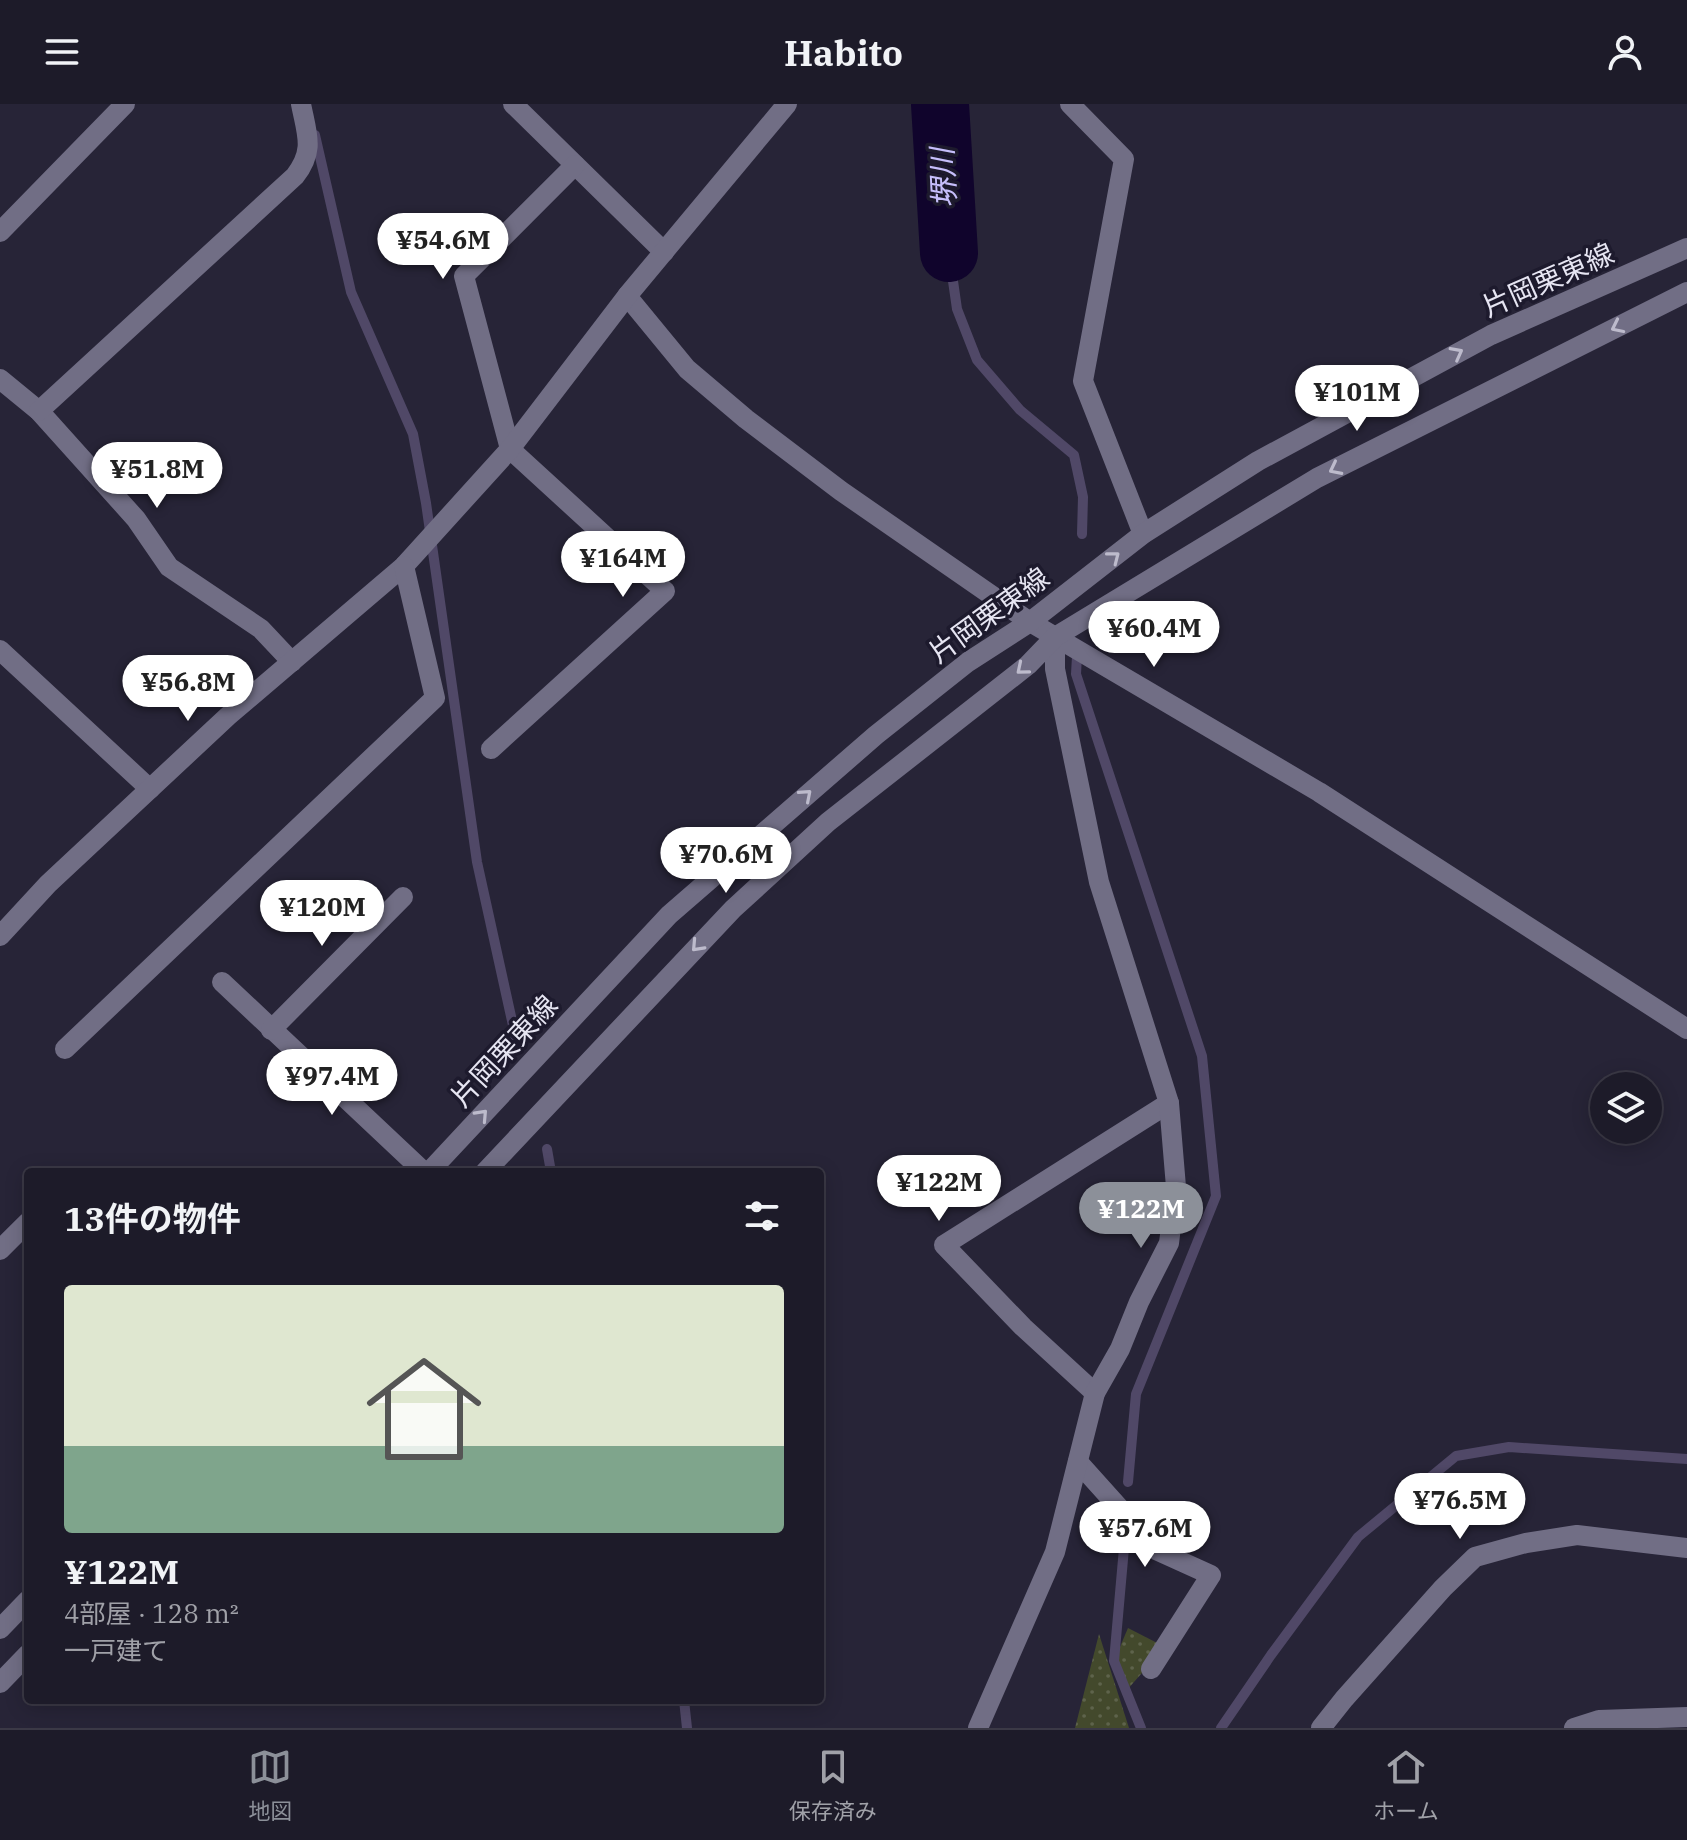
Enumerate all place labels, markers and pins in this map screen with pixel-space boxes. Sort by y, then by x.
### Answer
pin: ¥54.6M [378,213,508,281]
pin: ¥101M [1301,365,1413,433]
pin: ¥51.8M [92,442,222,510]
pin: ¥164M [567,531,679,599]
pin: ¥60.4M [1089,601,1219,669]
pin: ¥56.8M [123,655,253,723]
pin: ¥70.6M [661,827,791,895]
pin: ¥120M [266,880,378,948]
pin: ¥97.4M [267,1049,397,1117]
pin: ¥122M [883,1155,995,1223]
pin: ¥122M [1085,1182,1197,1250]
pin: ¥76.5M [1395,1473,1525,1541]
pin: ¥57.6M [1080,1501,1210,1569]

